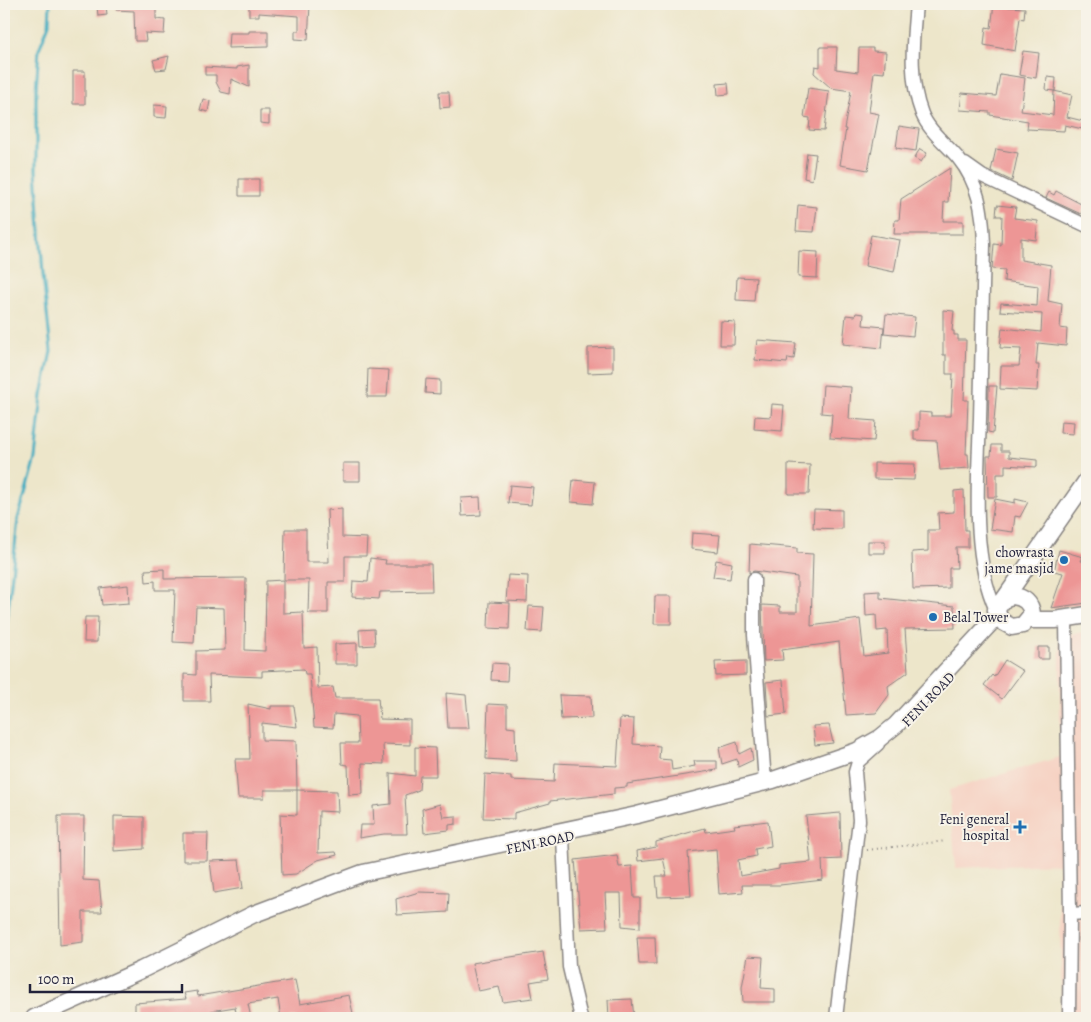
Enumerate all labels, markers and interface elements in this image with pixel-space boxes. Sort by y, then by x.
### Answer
place label: chowrasta jame masjid [985,543,1054,578]
marker: chowrasta jame masjid [1058,554,1070,566]
place label: Belal Tower [943,608,1009,627]
marker: Belal Tower [927,611,939,623]
street label: FENI ROAD [897,668,959,731]
place label: Feni general hospital [939,810,1010,845]
marker: Feni general hospital [1013,820,1027,834]
street label: FENI ROAD [504,826,576,859]
scale bar [30,962,182,994]
text: 100 m [38,969,75,989]

